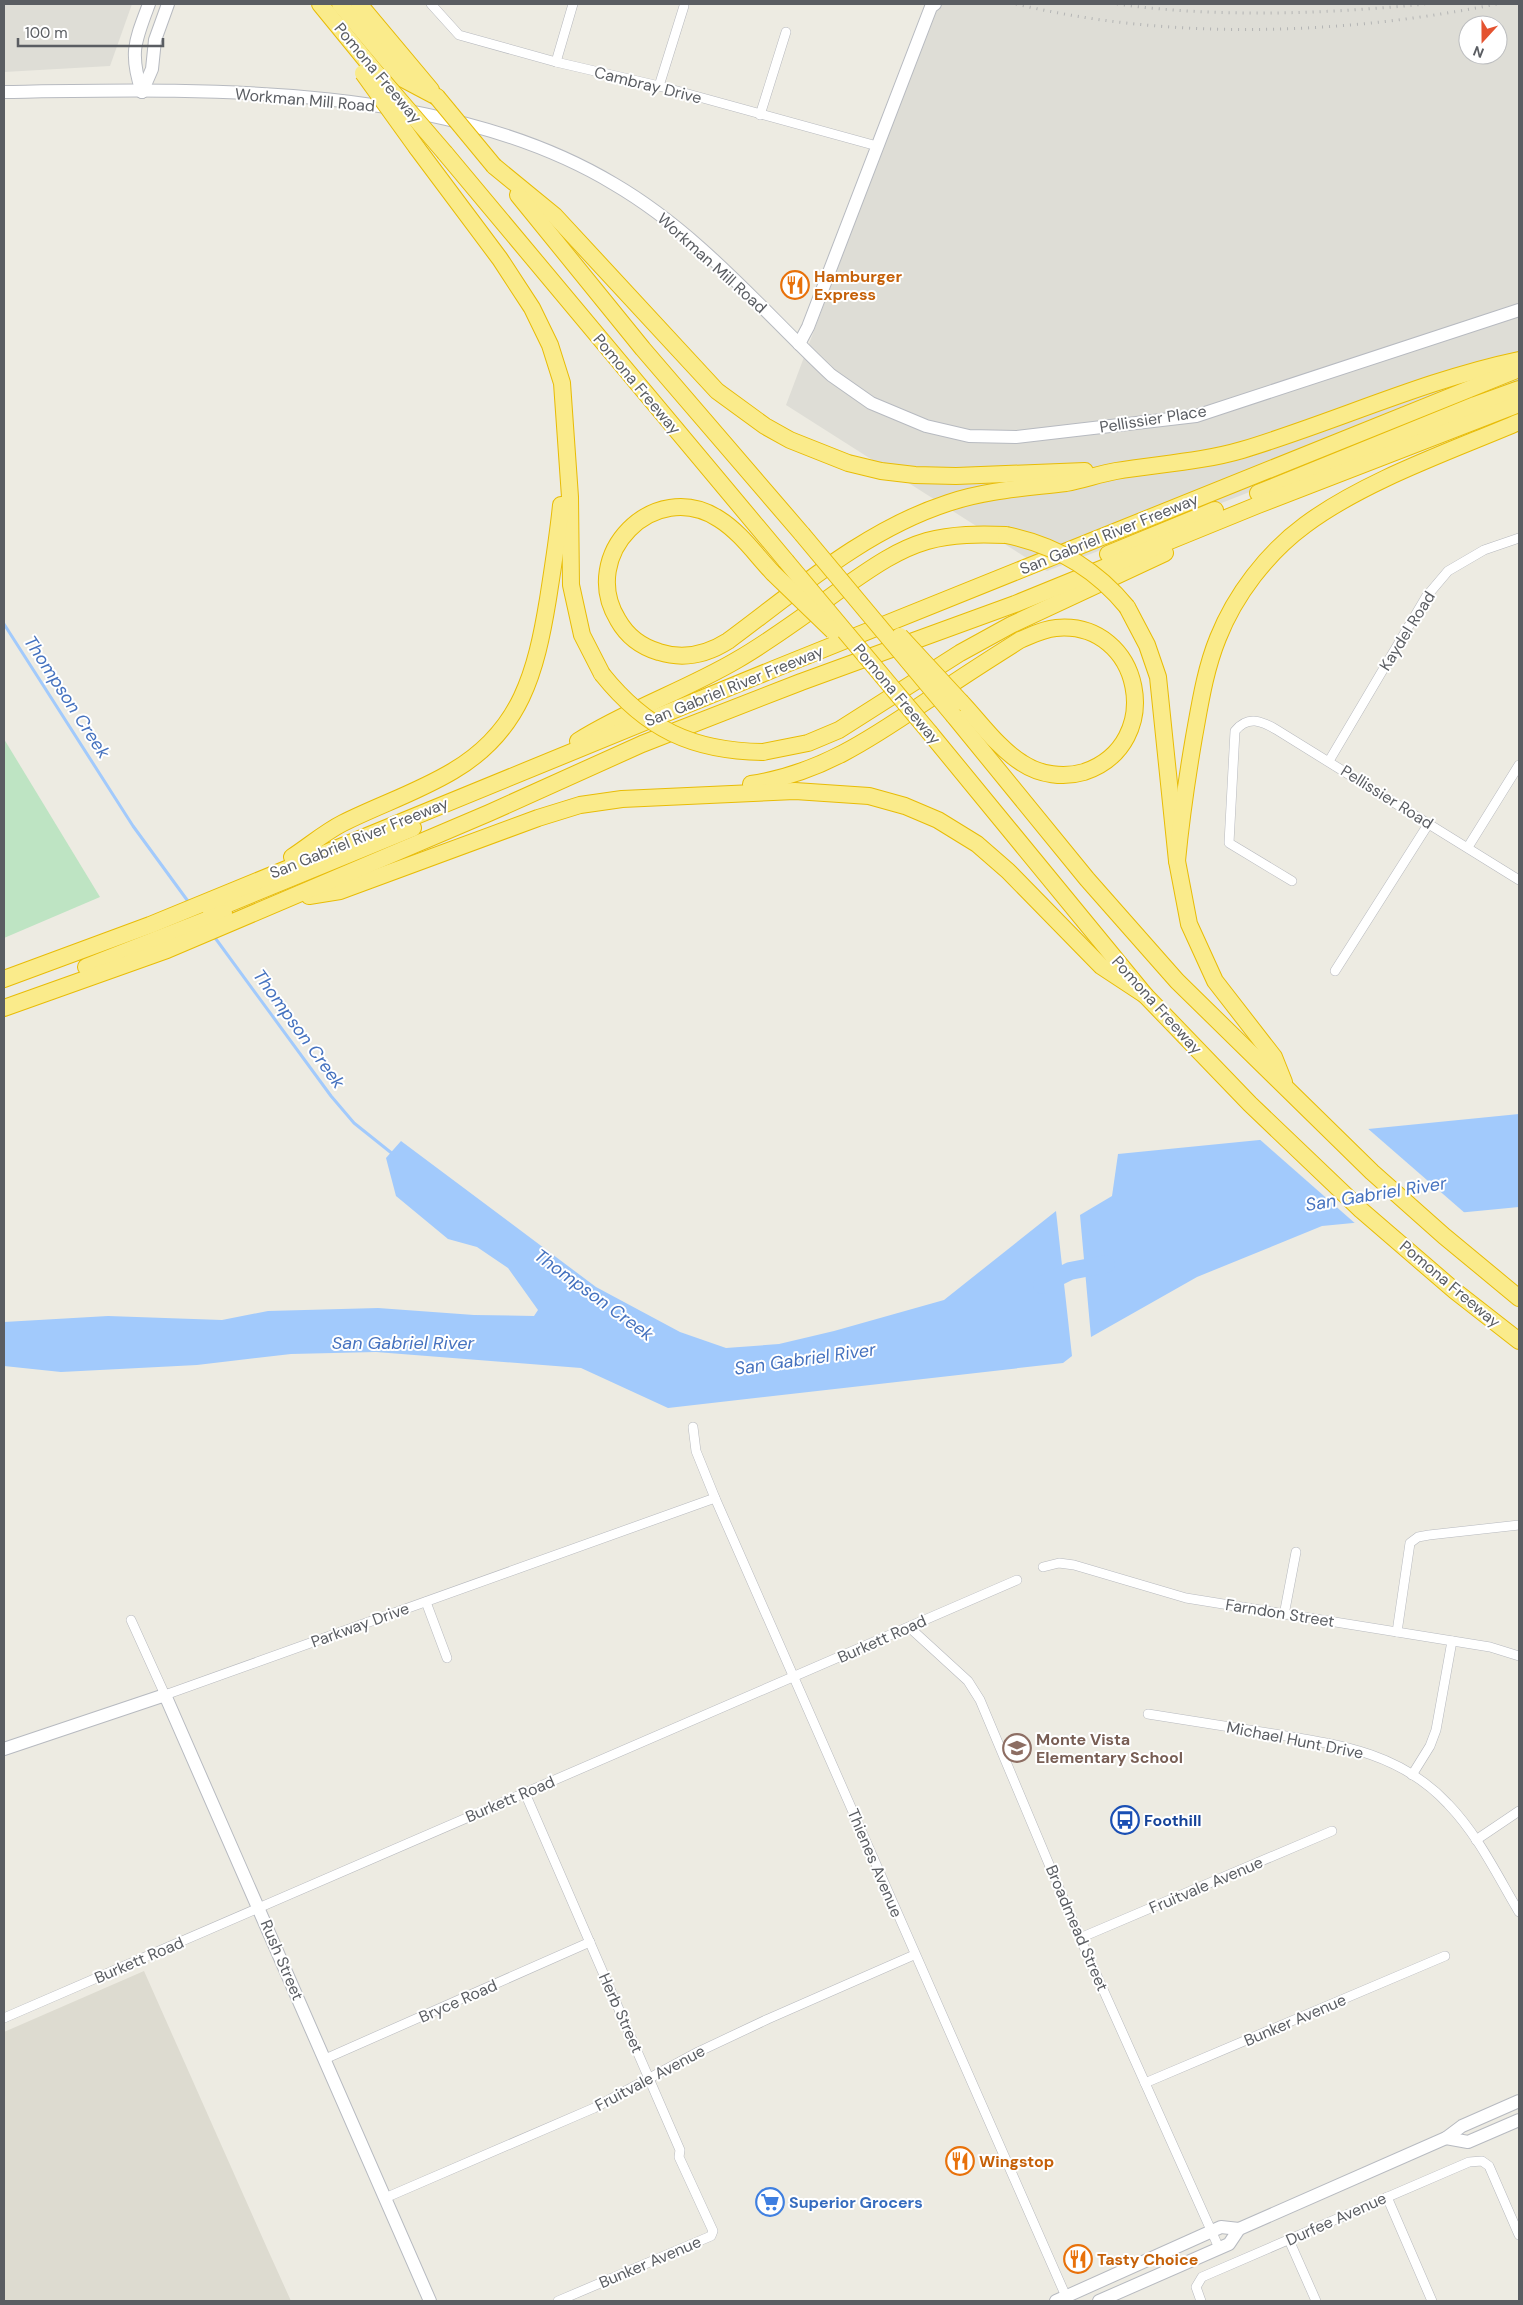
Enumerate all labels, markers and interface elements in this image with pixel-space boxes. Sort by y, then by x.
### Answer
scale bar [18,15,162,47]
north arrow [1458,15,1508,65]
street label: Pomona Freeway [330,18,426,128]
text: 100 m [25,23,68,43]
text: N [1470,42,1486,62]
street label: Cambray Drive [592,62,704,108]
street label: Workman Mill Road [234,83,376,117]
street label: Workman Mill Road [653,208,771,318]
place label: Hamburger Express [814,266,902,305]
restaurant icon: Hamburger Express [780,270,810,300]
street label: Pomona Freeway [589,329,685,439]
street label: Pellissier Place [1098,400,1208,438]
street label: San Gabriel River Freeway [1017,488,1202,579]
street label: Kaydel Road [1374,587,1440,675]
water label: Thompson Creek [18,631,116,764]
street label: Pomona Freeway [849,639,945,749]
street label: San Gabriel River Freeway [642,640,827,731]
street label: Pellissier Road [1337,760,1437,834]
street label: San Gabriel River Freeway [267,792,452,883]
street label: Pomona Freeway [1107,951,1207,1059]
water label: Thompson Creek [247,964,351,1094]
water label: San Gabriel River [1304,1171,1450,1217]
street label: Pomona Freeway [1395,1236,1505,1332]
water label: Thompson Creek [529,1243,659,1347]
water label: San Gabriel River [332,1331,476,1355]
water label: San Gabriel River [733,1337,879,1381]
street label: Farndon Street [1224,1594,1336,1632]
street label: Parkway Drive [308,1598,412,1652]
street label: Burkett Road [834,1610,930,1668]
street label: Michael Hunt Drive [1225,1716,1365,1764]
place label: Monte Vista Elementary School [1036,1729,1183,1768]
school or university icon: Monte Vista Elementary School [1002,1733,1032,1763]
street label: Burkett Road [462,1771,558,1827]
street label: Thienes Avenue [843,1805,907,1921]
bus stop icon: Foothill [1110,1805,1140,1835]
place label: Foothill [1144,1810,1201,1831]
street label: Fruitvale Avenue [1146,1852,1266,1918]
street label: Broadmead Street [1041,1862,1113,1994]
street label: Rush Street [256,1917,308,2003]
street label: Burkett Road [91,1932,187,1988]
street label: Herb Street [594,1970,648,2056]
street label: Bryce Road [416,1974,500,2028]
street label: Bunker Avenue [1241,1989,1349,2051]
street label: Fruitvale Avenue [591,2040,709,2116]
restaurant icon: Wingstop [945,2146,975,2176]
place label: Wingstop [979,2151,1054,2172]
supermarket icon: Superior Grocers [755,2187,785,2217]
street label: Durfee Avenue [1282,2187,1390,2251]
place label: Superior Grocers [789,2192,923,2213]
street label: Bunker Avenue [596,2231,704,2293]
restaurant icon: Tasty Choice [1063,2244,1093,2274]
place label: Tasty Choice [1097,2249,1198,2270]

